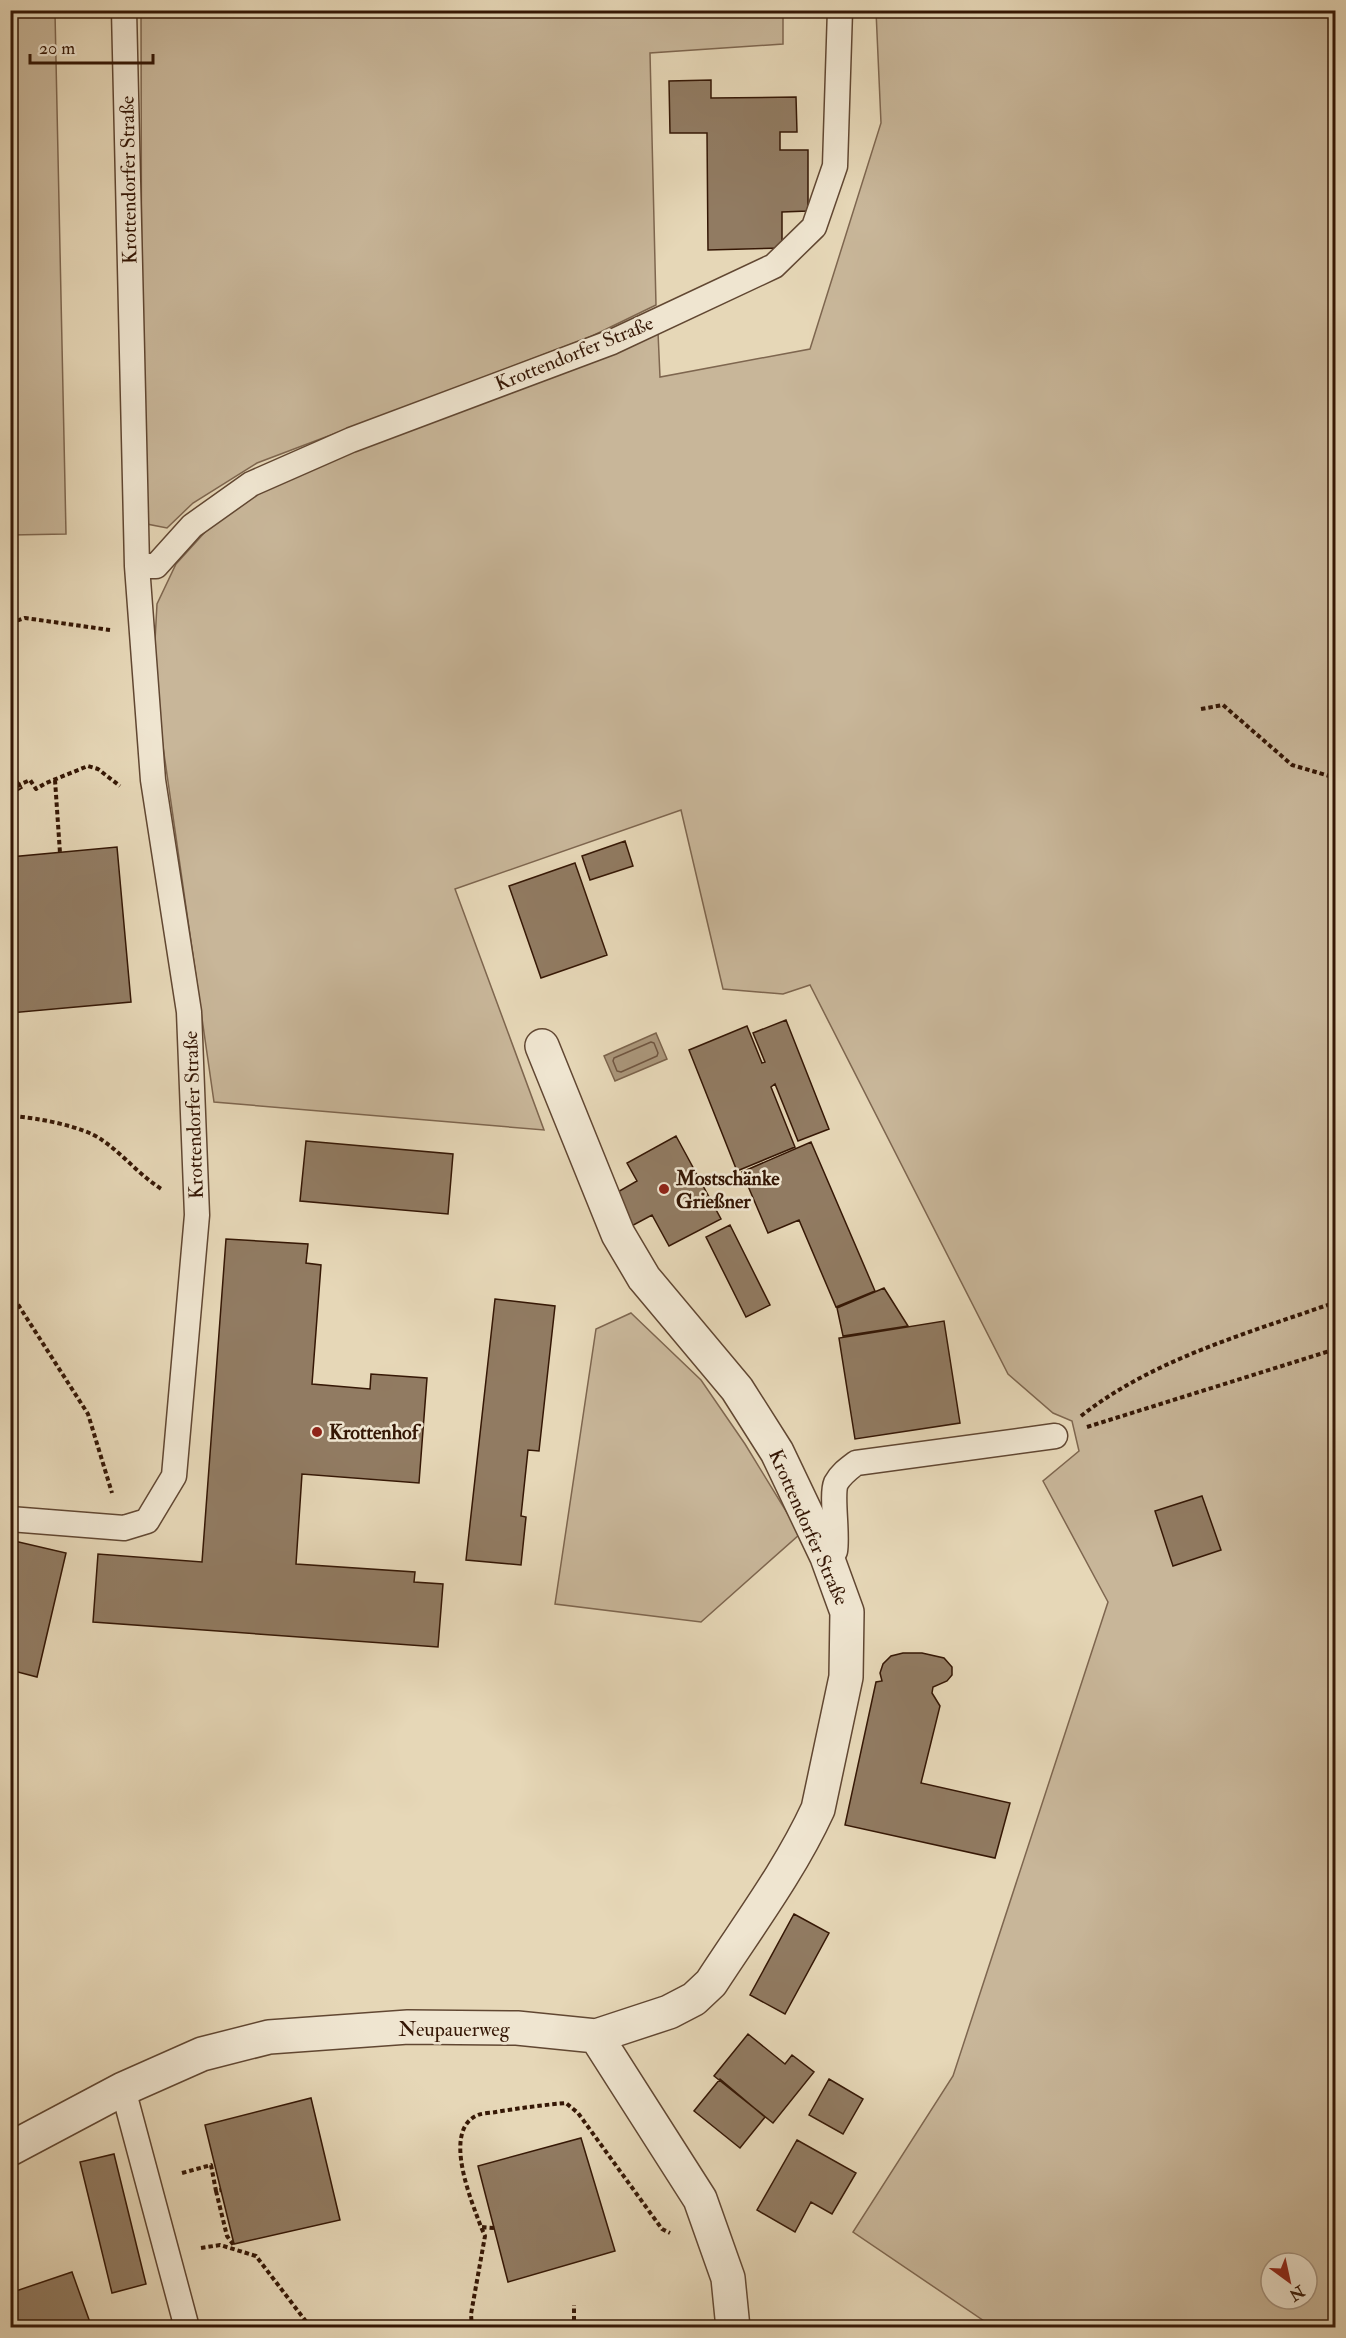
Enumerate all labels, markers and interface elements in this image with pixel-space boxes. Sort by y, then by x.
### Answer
scale bar [30,27,153,65]
text: 20 m [39,37,75,60]
street label: Krottendorfer Straße [115,96,142,264]
street label: Krottendorfer Straße [491,310,657,397]
street label: Krottendorfer Straße [178,1030,209,1200]
place label: Mostschänke Grießner [675,1166,780,1214]
marker: Mostschänke Grießner [657,1182,671,1196]
place label: Krottenhof [329,1420,422,1445]
marker: Krottenhof [310,1425,324,1439]
street label: Krottendorfer Straße [763,1445,854,1609]
street label: Neupauerweg [398,2017,511,2043]
north arrow [1259,2251,1319,2311]
text: N [1285,2280,1309,2305]

